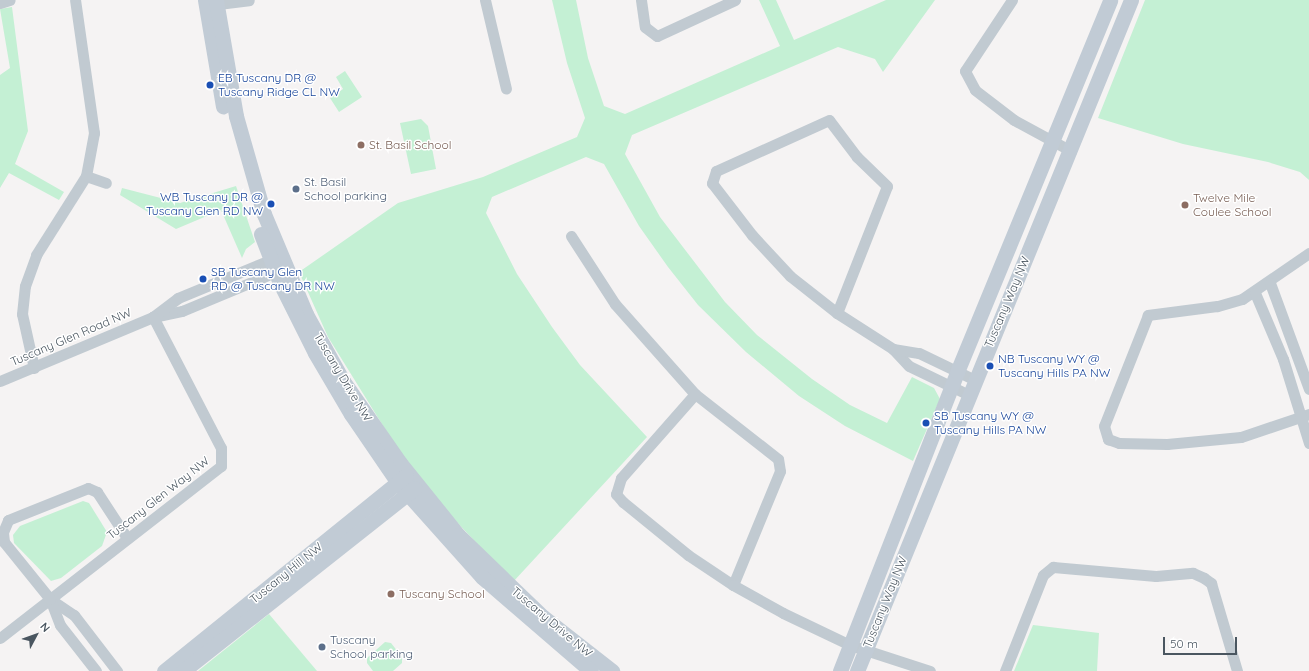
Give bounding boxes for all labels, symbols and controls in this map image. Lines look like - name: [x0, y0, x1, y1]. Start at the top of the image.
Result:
- place label: EB Tuscany DR @ Tuscany Ridge CL NW: [218, 71, 340, 99]
- marker: EB Tuscany DR @ Tuscany Ridge CL NW: [205, 80, 215, 90]
- place label: St. Basil School: [369, 138, 452, 152]
- marker: St. Basil School: [356, 140, 366, 150]
- place label: St. Basil School parking: [304, 175, 387, 203]
- marker: St. Basil School parking: [291, 184, 301, 194]
- place label: WB Tuscany DR @ Tuscany Glen RD NW: [146, 190, 263, 218]
- place label: Twelve Mile Coulee School: [1193, 191, 1271, 219]
- marker: WB Tuscany DR @ Tuscany Glen RD NW: [266, 199, 276, 209]
- marker: Twelve Mile Coulee School: [1180, 200, 1190, 210]
- street label: Tuscany Way NW: [981, 254, 1033, 350]
- place label: SB Tuscany Glen RD @ Tuscany DR NW: [211, 265, 335, 293]
- marker: SB Tuscany Glen RD @ Tuscany DR NW: [198, 274, 208, 284]
- street label: Tuscany Glen Road NW: [8, 305, 134, 369]
- street label: Tuscany Drive NW: [311, 330, 375, 424]
- place label: NB Tuscany WY @ Tuscany Hills PA NW: [998, 352, 1110, 380]
- marker: NB Tuscany WY @ Tuscany Hills PA NW: [985, 361, 995, 371]
- place label: SB Tuscany WY @ Tuscany Hills PA NW: [934, 409, 1046, 437]
- marker: SB Tuscany WY @ Tuscany Hills PA NW: [921, 418, 931, 428]
- street label: Tuscany Glen Way NW: [104, 454, 212, 542]
- street label: Tuscany Hill NW: [247, 539, 325, 607]
- street label: Tuscany Way NW: [860, 554, 910, 650]
- street label: Tuscany Drive NW: [509, 584, 595, 660]
- place label: Tuscany School: [399, 587, 485, 601]
- marker: Tuscany School: [386, 589, 396, 599]
- north arrow: [16, 615, 56, 655]
- text: N: [37, 619, 53, 635]
- scale bar: [1165, 629, 1239, 655]
- place label: Tuscany School parking: [330, 633, 413, 661]
- text: 50 m: [1170, 636, 1198, 651]
- marker: Tuscany School parking: [317, 642, 327, 652]

